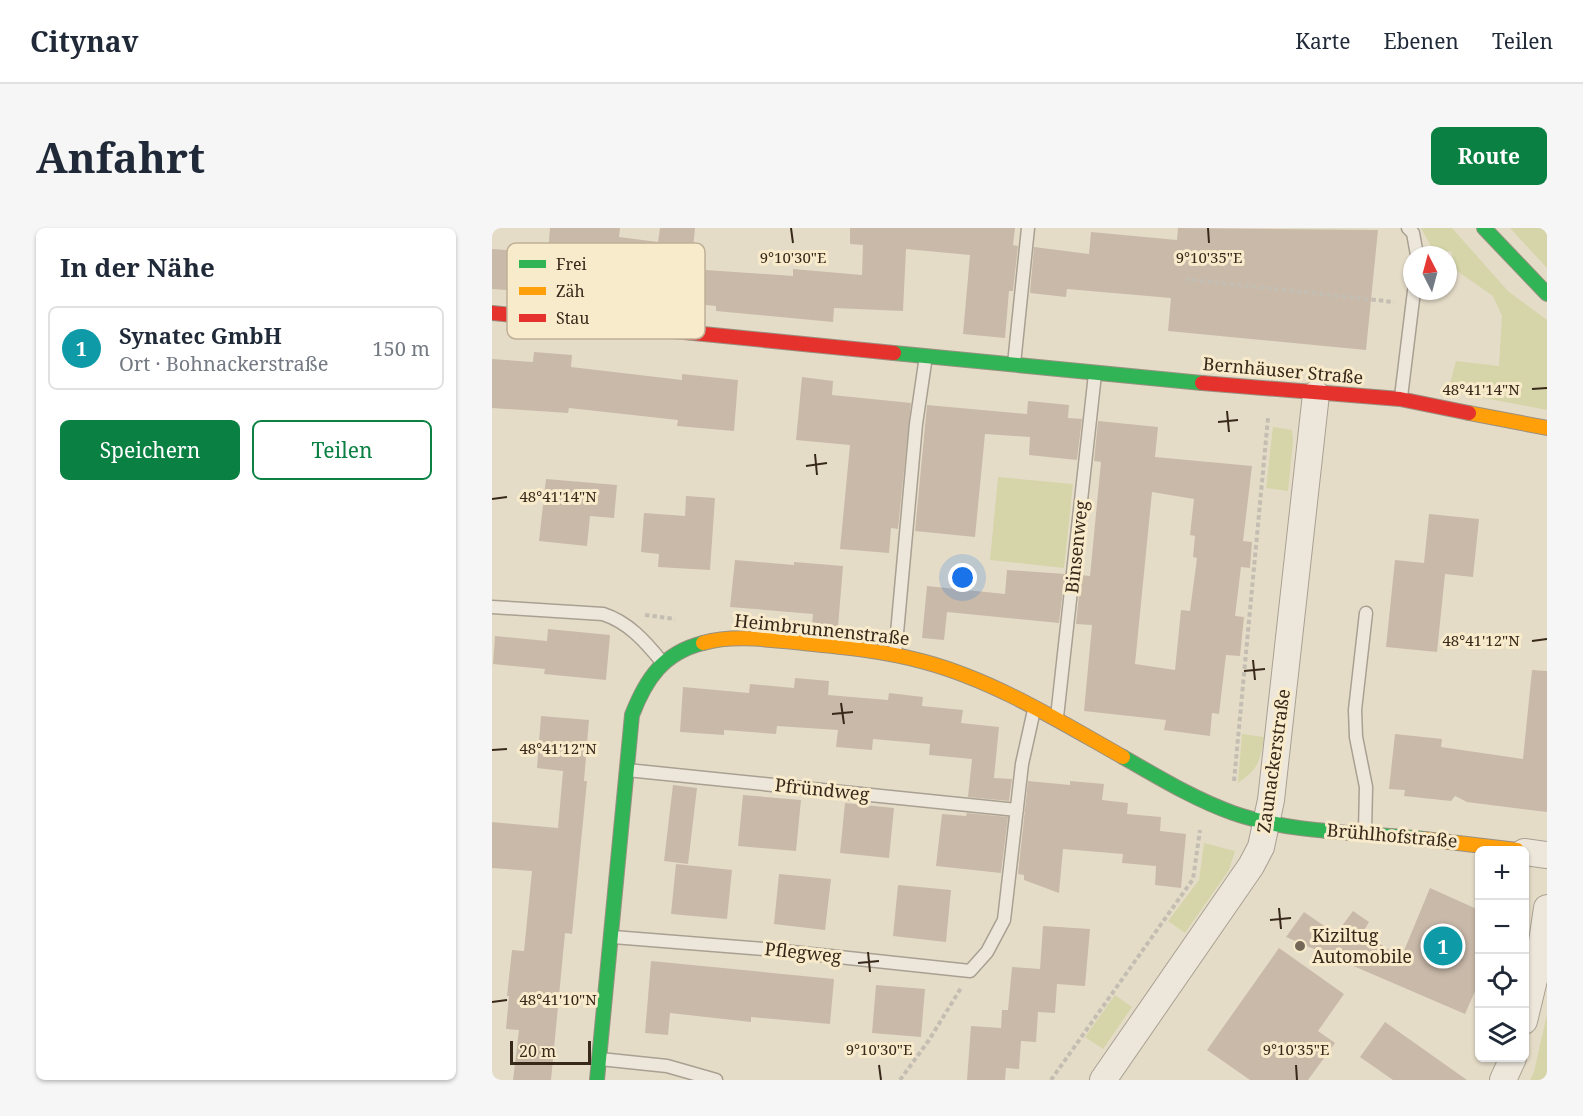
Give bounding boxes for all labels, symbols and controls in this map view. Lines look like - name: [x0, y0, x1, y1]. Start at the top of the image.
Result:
- text: Citynav: [30, 22, 139, 60]
- text: Karte: [1295, 27, 1350, 55]
- text: Ebenen: [1383, 27, 1459, 55]
- text: Teilen: [1492, 27, 1553, 55]
- button: Route: [1431, 127, 1547, 185]
- text: Anfahrt: [36, 128, 205, 185]
- legend: [507, 243, 705, 339]
- north arrow: [1403, 246, 1457, 300]
- text: 9°10'30"E: [760, 247, 826, 267]
- text: 9°10'35"E: [1176, 247, 1242, 267]
- text: In der Nähe: [60, 249, 215, 285]
- text: Frei: [556, 253, 587, 275]
- text: Zäh: [556, 280, 585, 302]
- text: Stau: [556, 307, 590, 329]
- text: Synatec GmbH: [119, 320, 282, 350]
- text: 1: [76, 335, 87, 362]
- text: 150 m: [372, 335, 430, 362]
- text: Ort · Bohnackerstraße: [119, 350, 328, 377]
- street label: Bernhäuser Straße: [1202, 351, 1364, 389]
- text: 48°41'14"N: [1442, 379, 1520, 399]
- button: Speichern: [60, 420, 240, 480]
- button: Teilen: [252, 420, 432, 480]
- text: 48°41'14"N: [519, 486, 597, 506]
- street label: Binsenweg: [1059, 499, 1093, 595]
- your location: [948, 563, 977, 592]
- street label: Heimbrunnenstraße: [733, 608, 911, 650]
- text: 48°41'12"N: [1442, 630, 1520, 650]
- street label: Zaunackerstraße: [1251, 687, 1295, 834]
- text: 48°41'12"N: [519, 738, 597, 758]
- street label: Pfründweg: [774, 772, 871, 806]
- street label: Brühlhofstraße: [1326, 817, 1458, 853]
- map controls: [1475, 846, 1529, 1062]
- button: +: [1475, 846, 1529, 900]
- button: −: [1475, 900, 1529, 954]
- place label: Kiziltug Automobile: [1312, 923, 1412, 968]
- pin: 1: [1424, 924, 1462, 968]
- street label: Pflegweg: [764, 936, 843, 968]
- marker: Kiziltug Automobile: [1293, 939, 1307, 953]
- button: locate: [1475, 954, 1529, 1008]
- text: 48°41'10"N: [519, 989, 597, 1009]
- button: layers: [1475, 1008, 1529, 1062]
- scale bar: [510, 1038, 591, 1066]
- text: 9°10'30"E: [846, 1039, 912, 1059]
- text: 9°10'35"E: [1263, 1039, 1329, 1059]
- text: 20 m: [519, 1040, 556, 1062]

